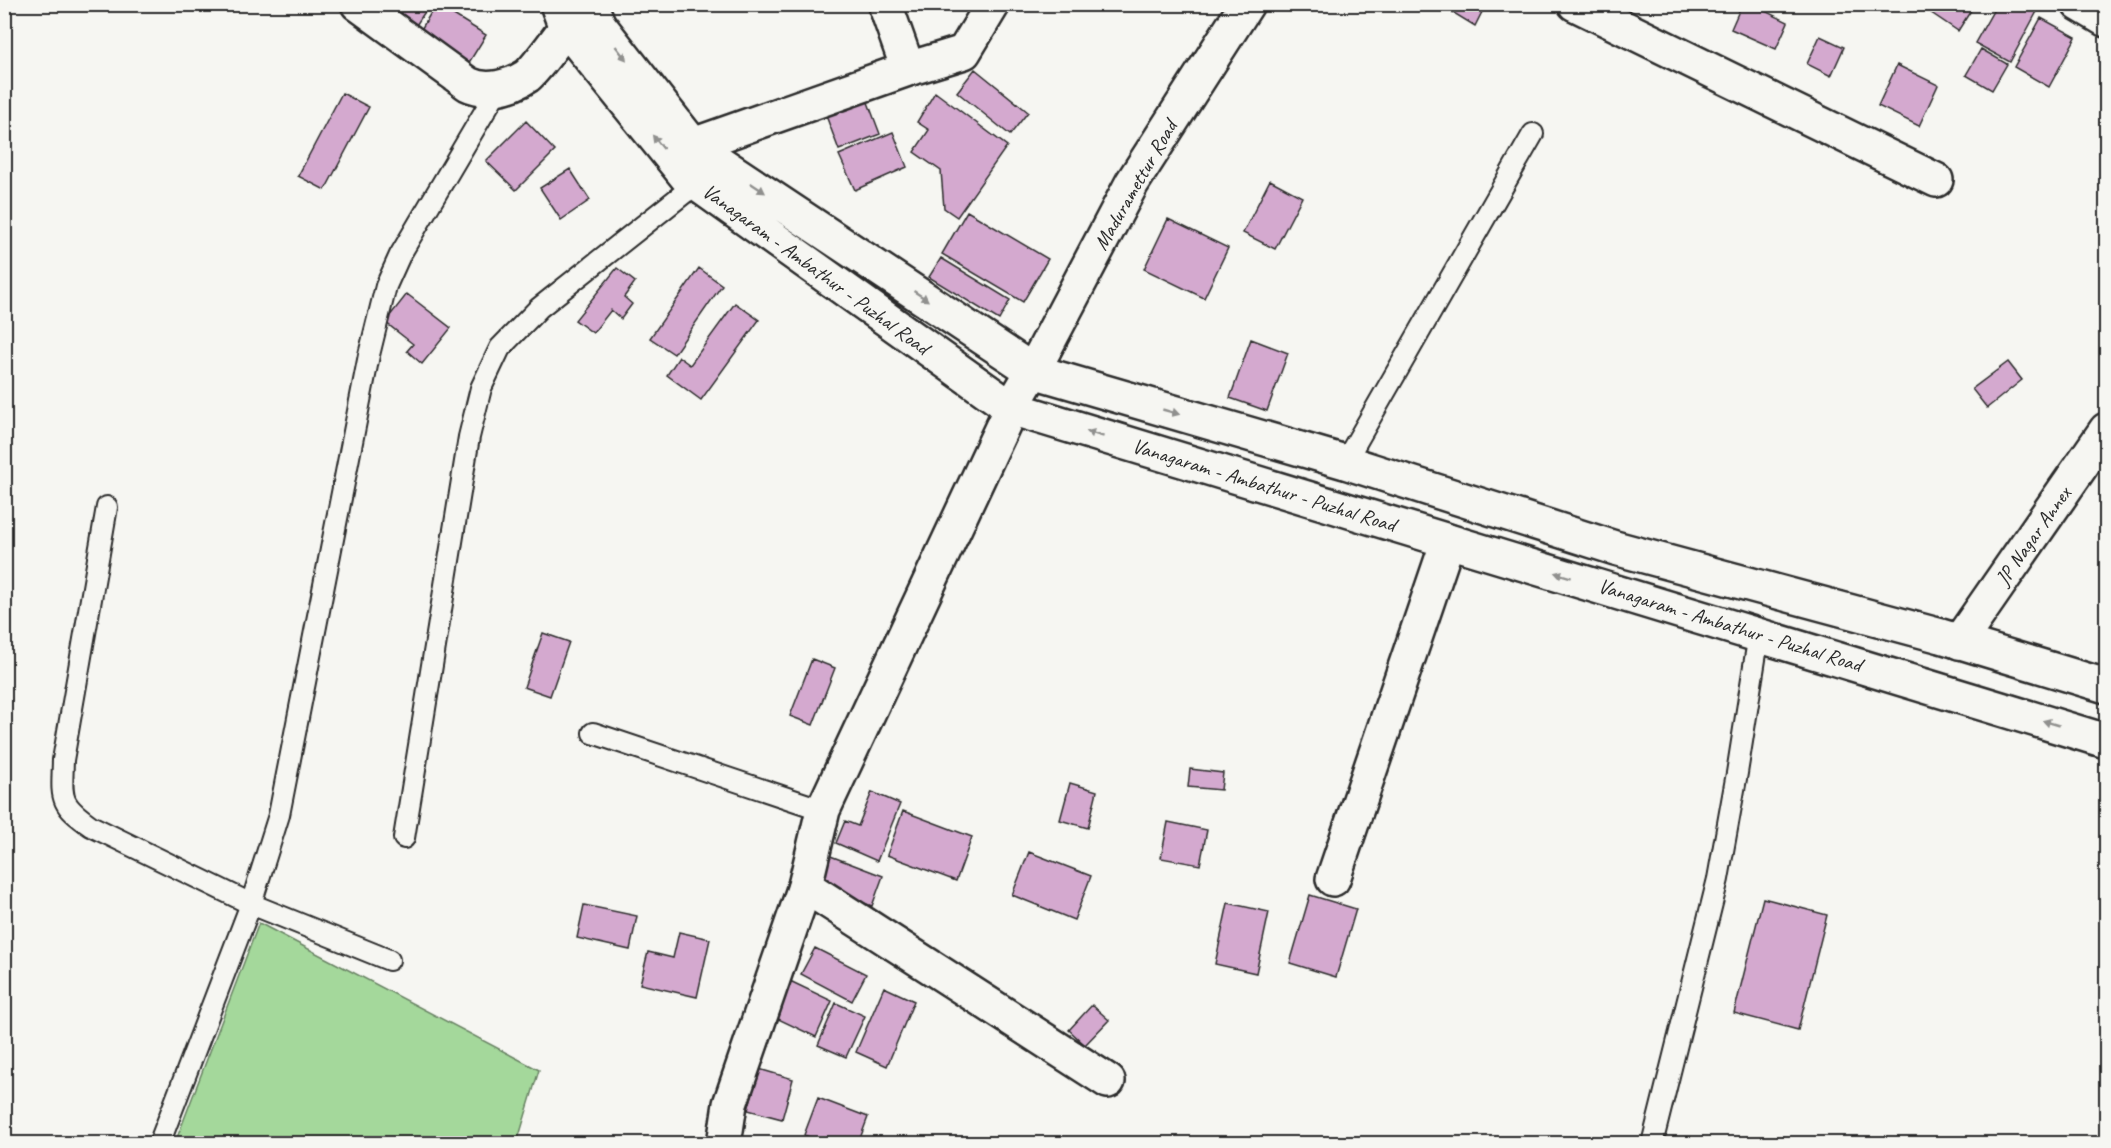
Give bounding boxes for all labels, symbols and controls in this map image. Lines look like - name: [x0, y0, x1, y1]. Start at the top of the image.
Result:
- one-way arrow: [614, 46, 626, 61]
- street label: Maduramettur Road: [1087, 112, 1184, 254]
- one-way arrow: [653, 134, 665, 149]
- street label: Vanagaram - Ambathur - Puzhal Road: [697, 178, 938, 362]
- one-way arrow: [750, 183, 767, 194]
- one-way arrow: [912, 291, 929, 302]
- one-way arrow: [1162, 407, 1180, 417]
- one-way arrow: [1086, 429, 1104, 438]
- street label: Vanagaram - Ambathur - Puzhal Road: [1129, 432, 1402, 539]
- street label: JP Nagar Annex: [1989, 480, 2078, 591]
- one-way arrow: [1554, 570, 1572, 579]
- street label: Vanagaram - Ambathur - Puzhal Road: [1595, 572, 1868, 679]
- one-way arrow: [2042, 718, 2060, 727]

